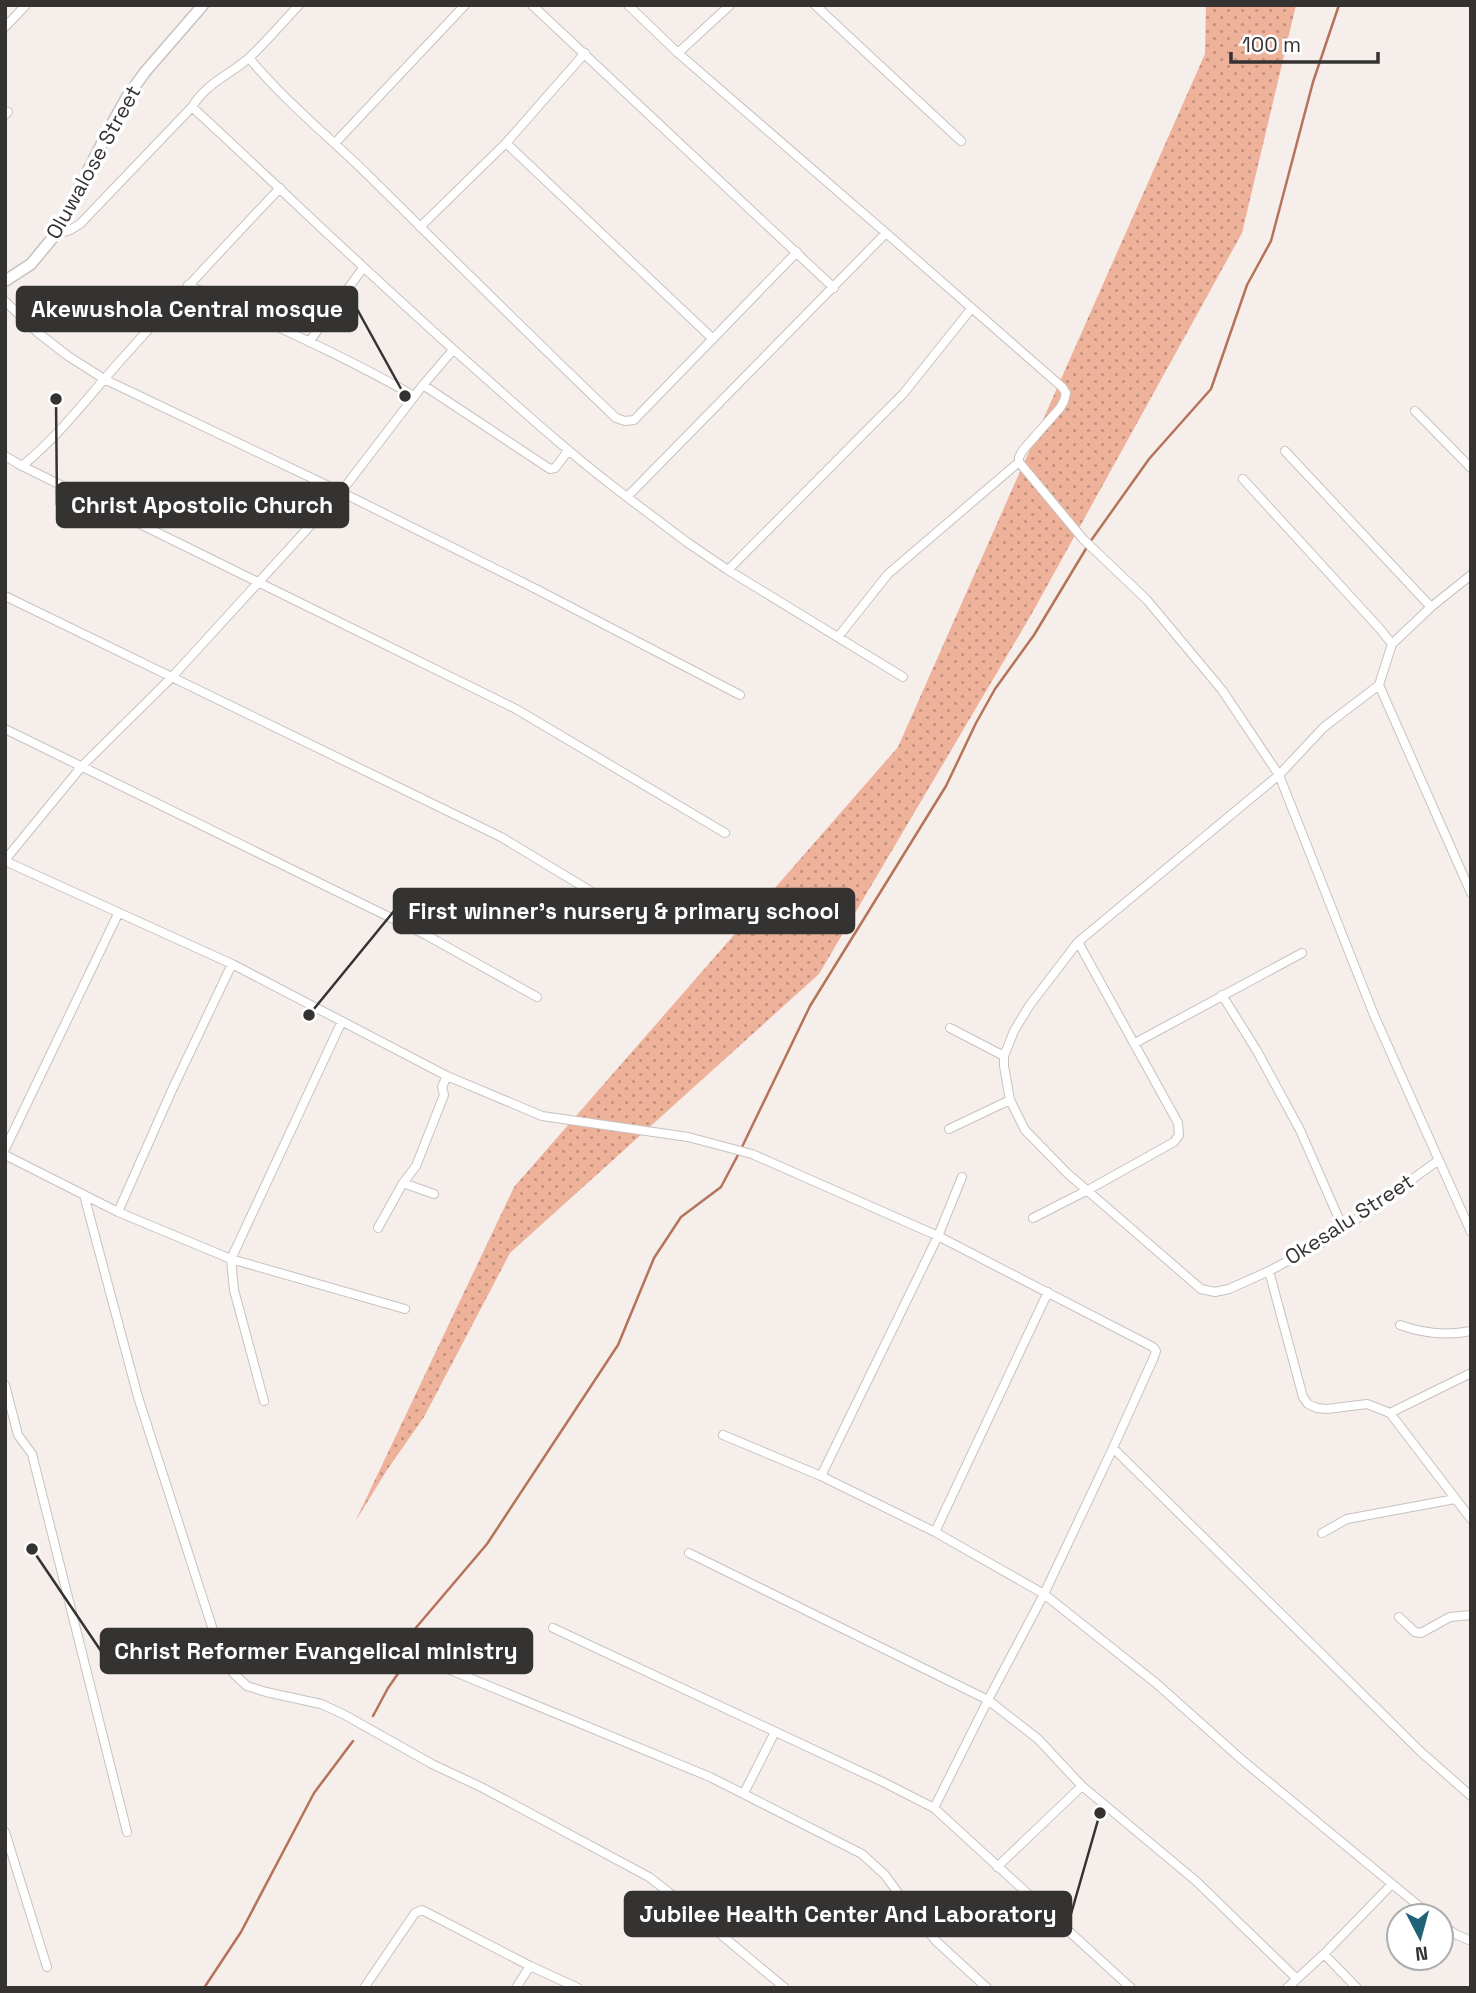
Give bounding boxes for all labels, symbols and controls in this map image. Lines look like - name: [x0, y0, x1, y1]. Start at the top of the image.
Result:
- scale bar: [1231, 21, 1378, 65]
- text: 100 m: [1242, 31, 1301, 58]
- street label: Oluwalose Street: [40, 80, 146, 244]
- callout: Akewushola Central mosque: [17, 287, 357, 331]
- text: Akewushola Central mosque: [31, 294, 343, 324]
- callout: Christ Apostolic Church: [57, 483, 348, 527]
- text: Christ Apostolic Church: [71, 490, 333, 520]
- callout: First winner's nursery & primary school: [394, 889, 854, 933]
- text: First winner's nursery & primary school: [408, 896, 840, 926]
- street label: Okesalu Street: [1280, 1167, 1418, 1271]
- callout: Christ Reformer Evangelical ministry: [101, 1629, 532, 1673]
- text: Christ Reformer Evangelical ministry: [114, 1636, 518, 1666]
- callout: Jubilee Health Center And Laboratory: [625, 1892, 1071, 1936]
- text: Jubilee Health Center And Laboratory: [639, 1899, 1057, 1929]
- north arrow: [1385, 1902, 1455, 1972]
- text: N: [1414, 1940, 1429, 1967]

